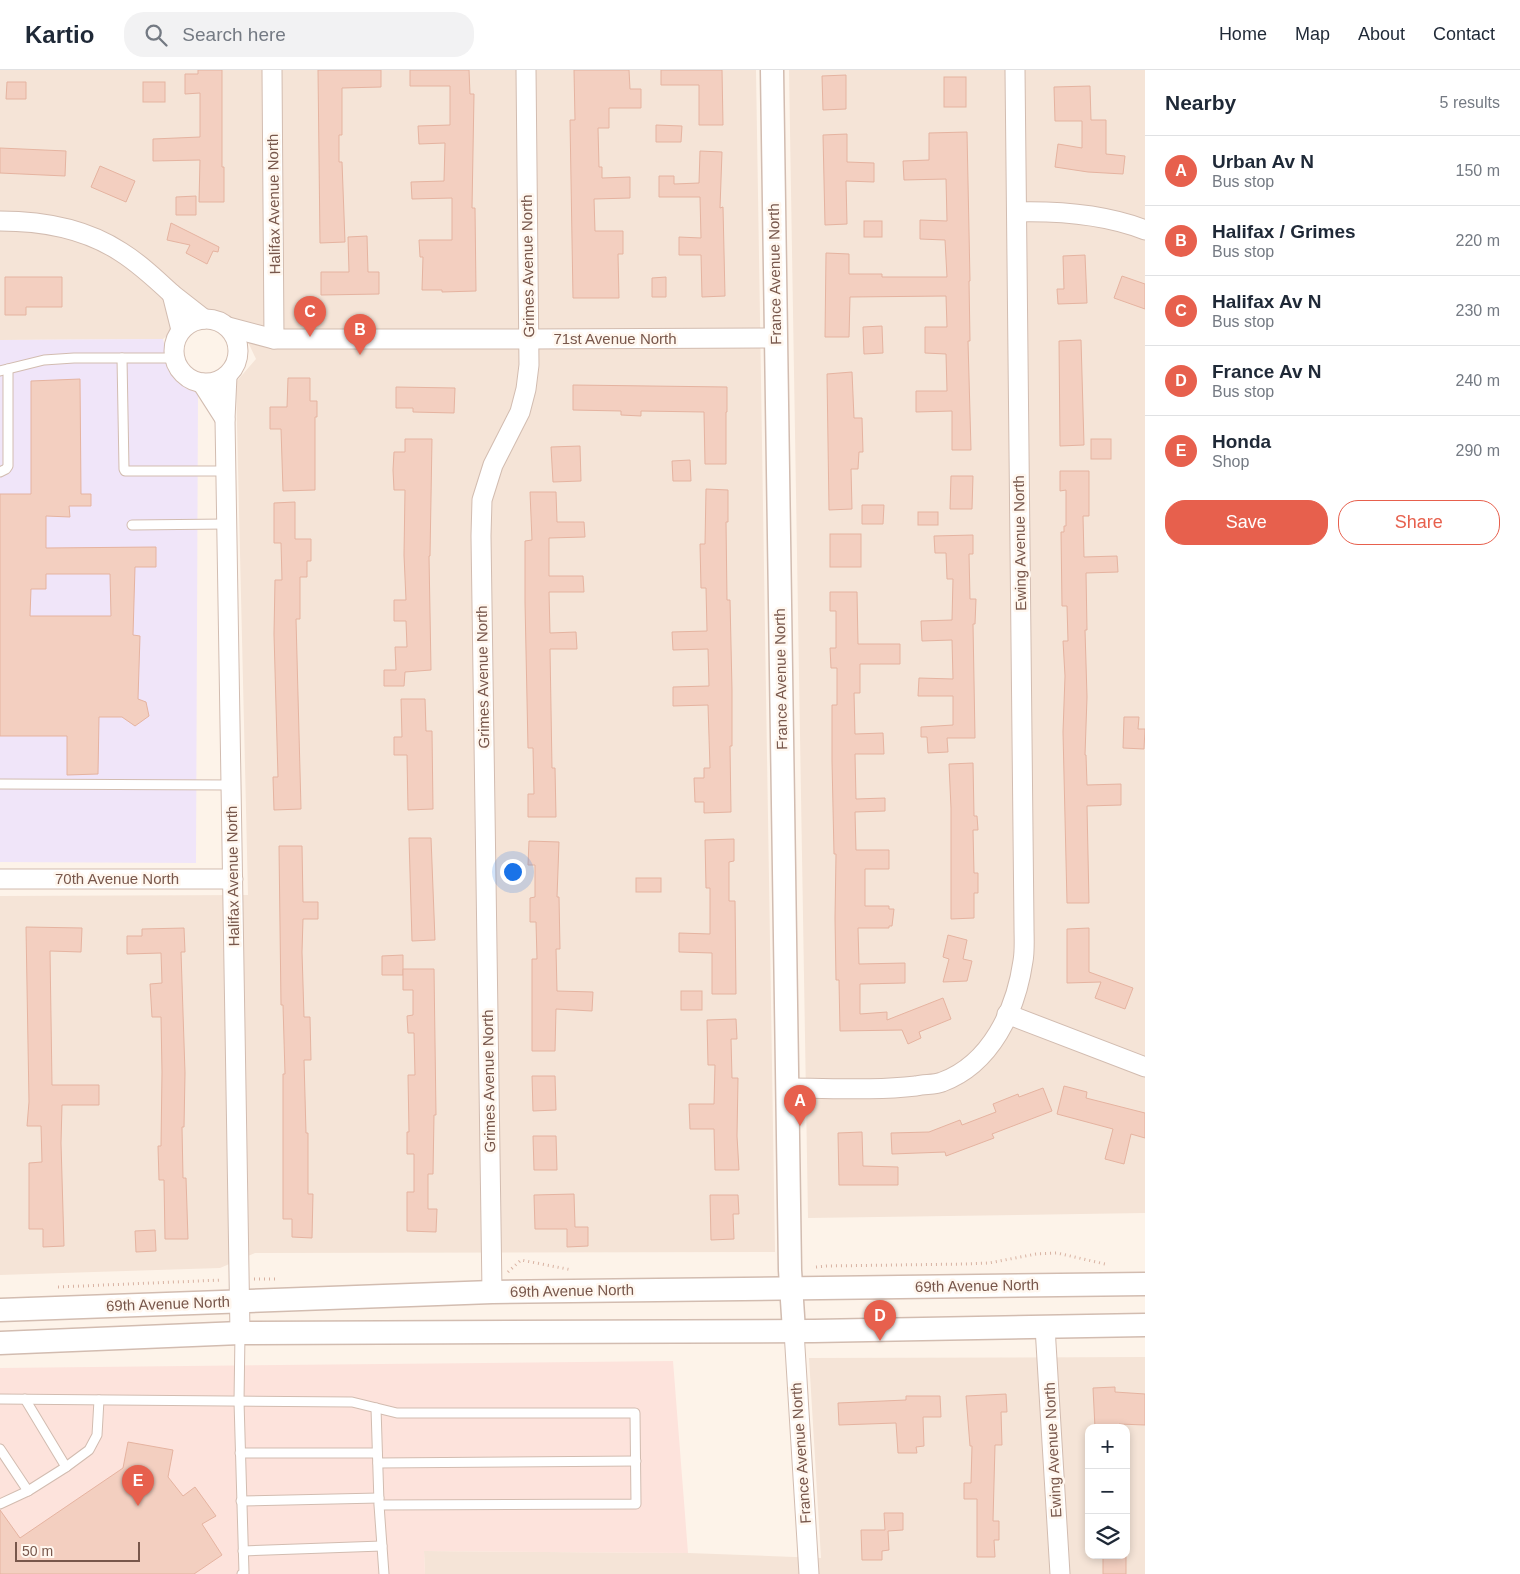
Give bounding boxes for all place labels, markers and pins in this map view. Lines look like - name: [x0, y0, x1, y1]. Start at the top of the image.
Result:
- pin: C: [294, 296, 326, 337]
- pin: B: [344, 314, 376, 355]
- pin: A: [784, 1085, 816, 1126]
- pin: D: [864, 1300, 896, 1341]
- pin: E: [122, 1465, 154, 1506]

